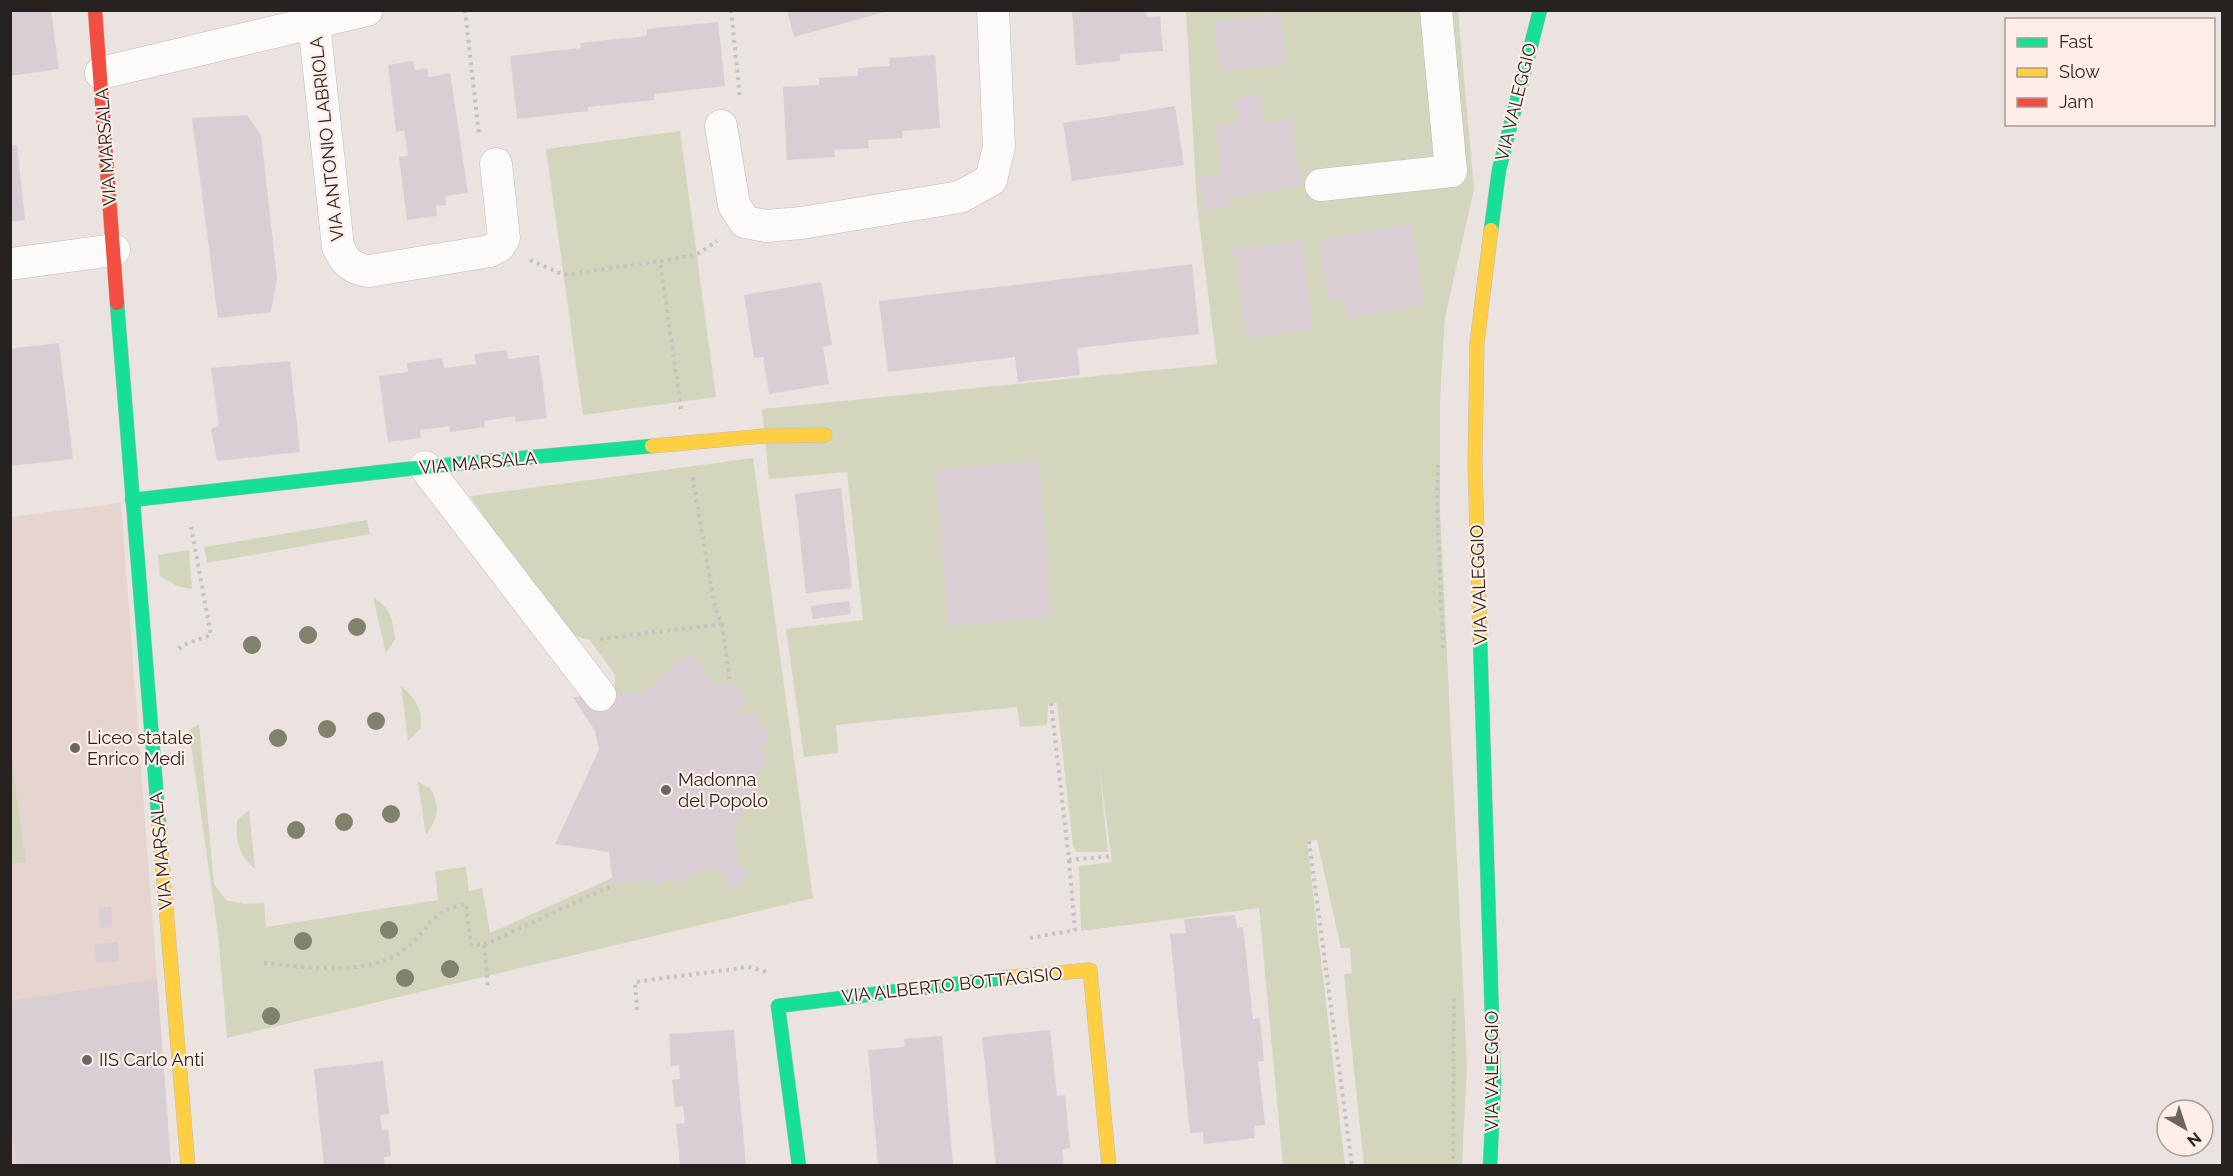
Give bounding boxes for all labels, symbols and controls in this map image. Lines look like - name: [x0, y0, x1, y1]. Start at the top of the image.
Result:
- legend: [2005, 18, 2215, 126]
- text: Fast: [2059, 31, 2093, 52]
- street label: VIA ANTONIO LABRIOLA: [305, 36, 348, 243]
- street label: VIA VALEGGIO: [1491, 41, 1540, 163]
- text: Slow: [2059, 61, 2100, 82]
- street label: VIA MARSALA: [91, 87, 120, 207]
- text: Jam: [2059, 91, 2094, 112]
- street label: VIA MARSALA: [418, 447, 538, 478]
- street label: VIA VALEGGIO: [1466, 524, 1491, 646]
- place label: Liceo statale Enrico Medi: [87, 727, 193, 769]
- marker: Liceo statale Enrico Medi: [68, 741, 82, 755]
- place label: Madonna del Popolo: [678, 769, 768, 811]
- marker: Madonna del Popolo: [659, 783, 673, 797]
- street label: VIA MARSALA: [145, 791, 176, 911]
- street label: VIA ALBERTO BOTTAGISIO: [840, 962, 1063, 1007]
- street label: VIA VALEGGIO: [1481, 1011, 1502, 1131]
- place label: IIS Carlo Anti: [99, 1049, 204, 1070]
- marker: IIS Carlo Anti: [80, 1053, 94, 1067]
- north arrow: [2155, 1098, 2215, 1158]
- text: N: [2183, 1128, 2205, 1150]

